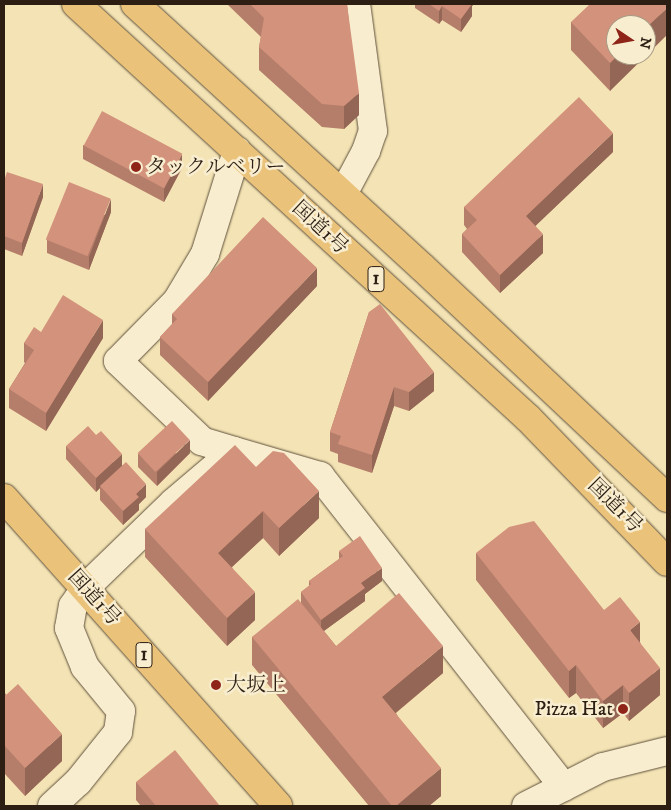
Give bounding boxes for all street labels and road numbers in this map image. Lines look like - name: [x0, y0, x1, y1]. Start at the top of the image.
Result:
- street label: 国道1号: [287, 196, 353, 260]
- road number: 1: [367, 262, 385, 296]
- street label: 国道1号: [583, 474, 647, 538]
- street label: 国道1号: [63, 565, 125, 631]
- road number: 1: [135, 638, 153, 672]

